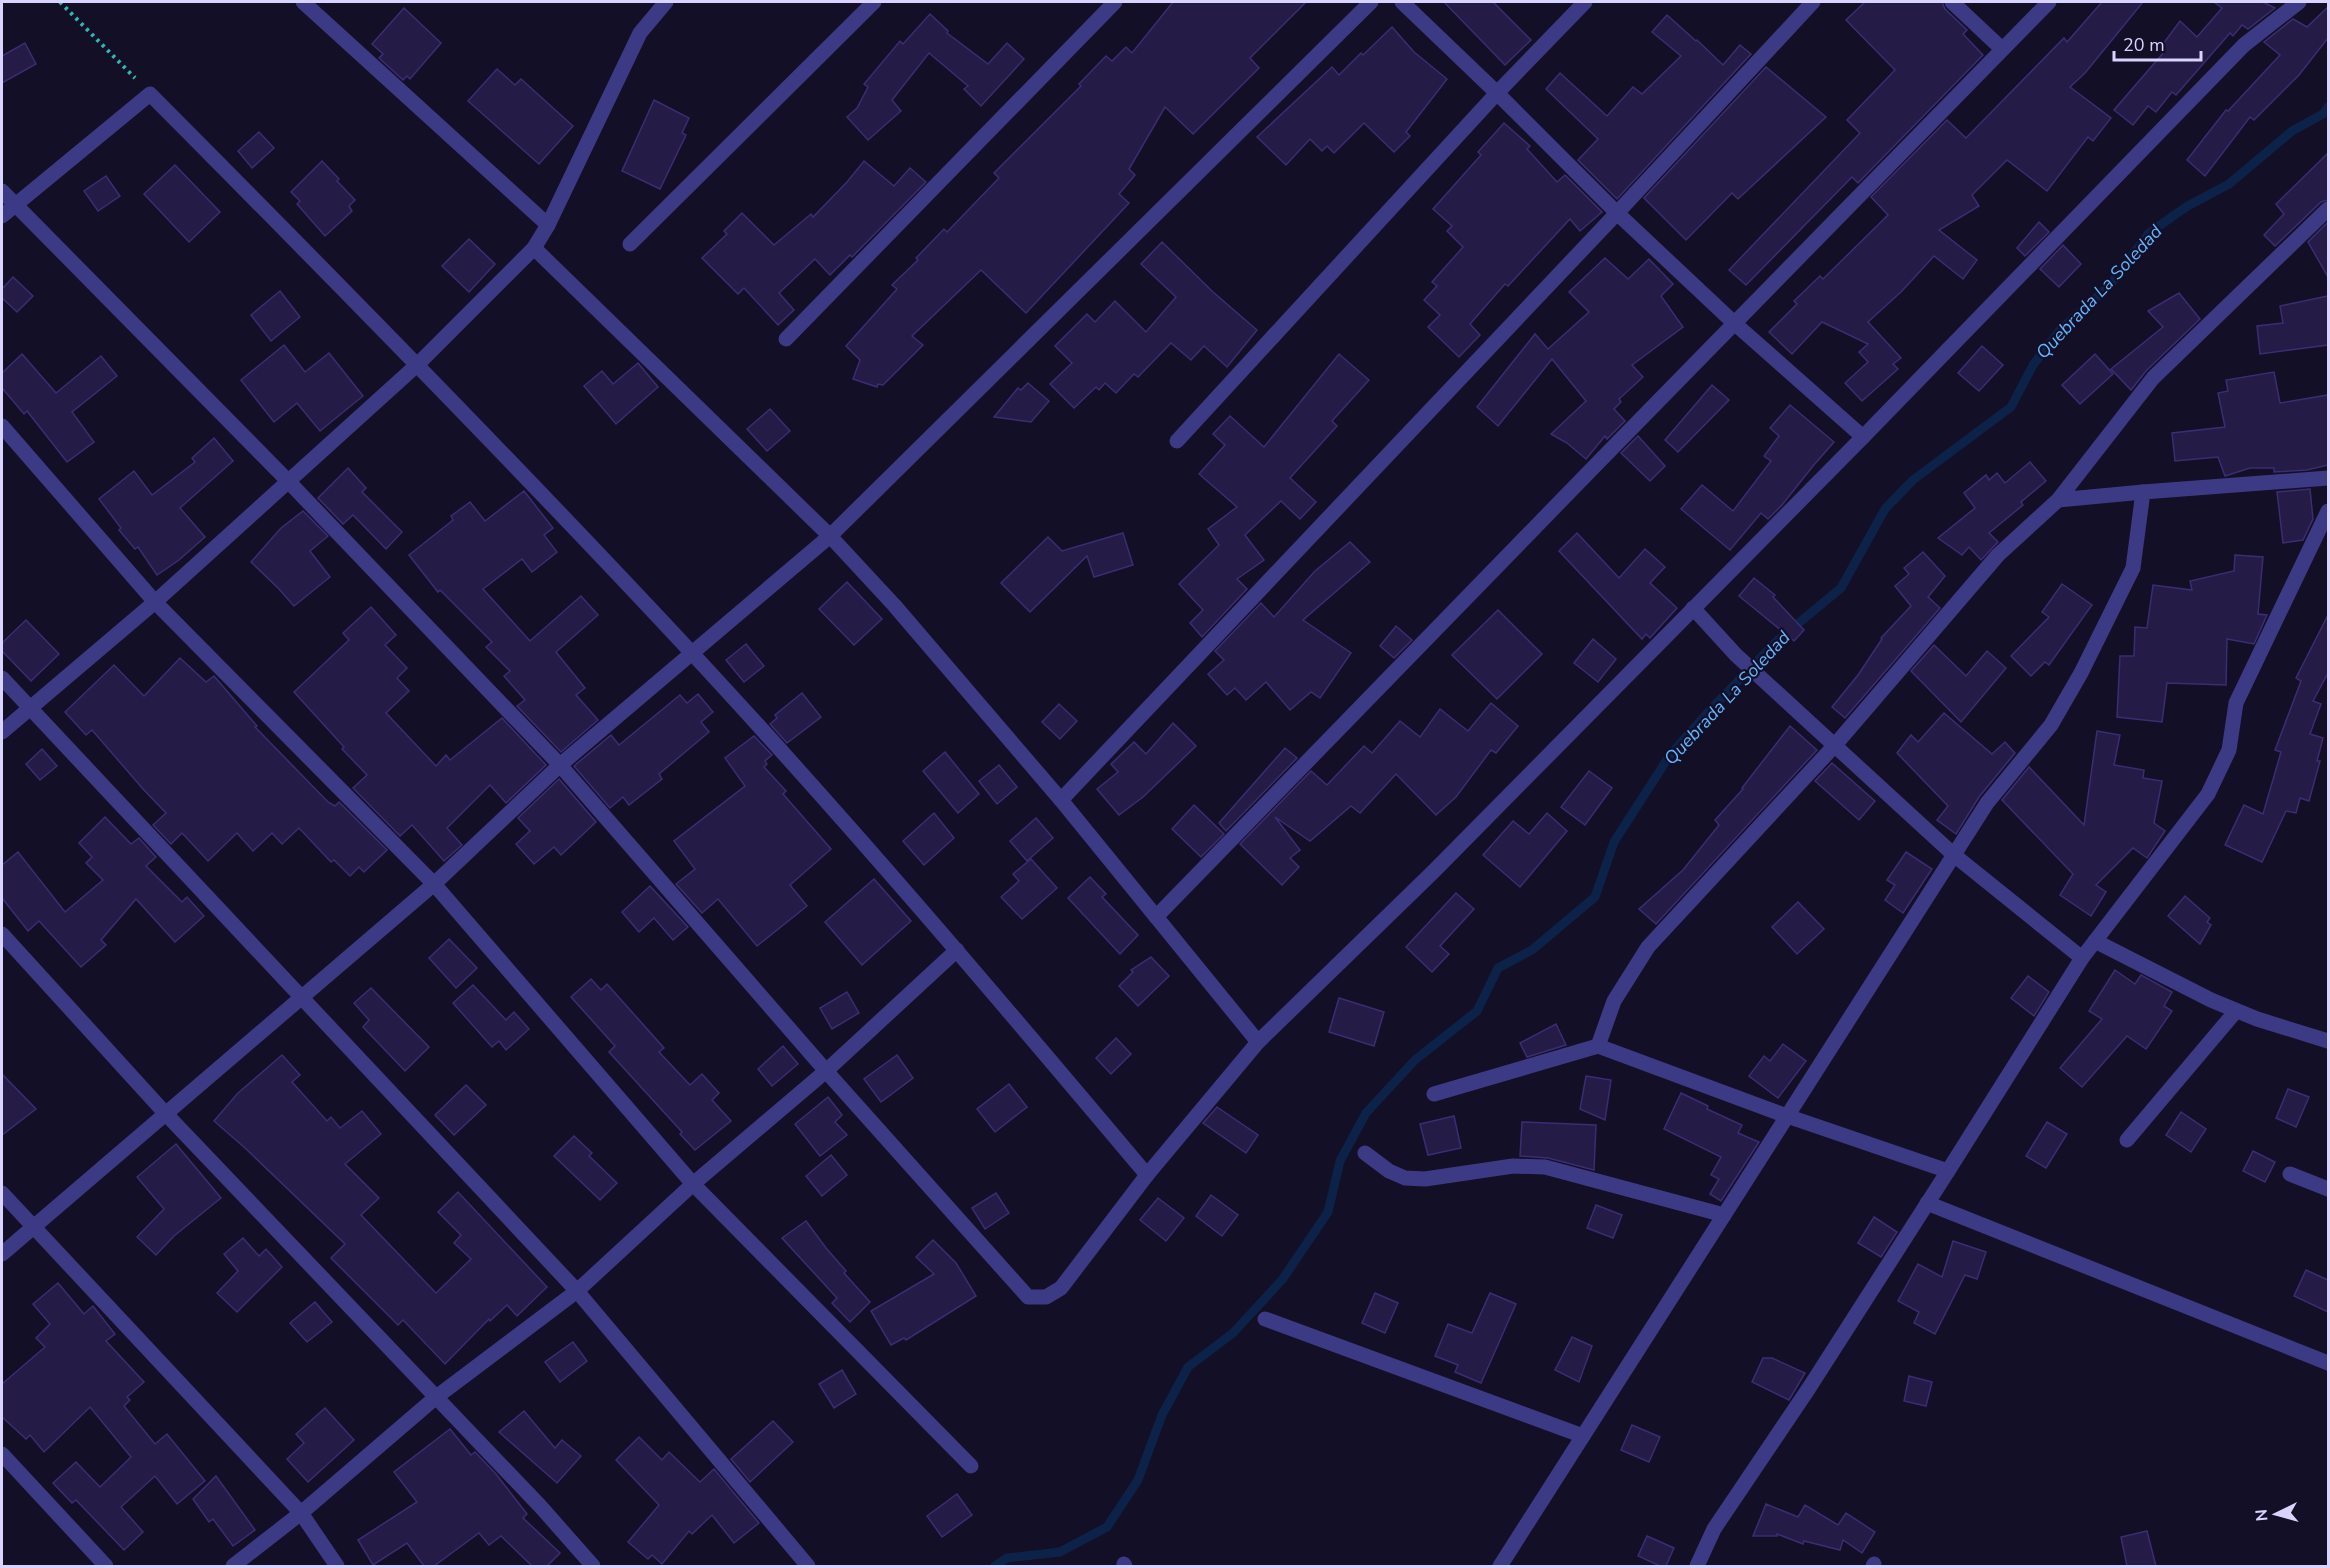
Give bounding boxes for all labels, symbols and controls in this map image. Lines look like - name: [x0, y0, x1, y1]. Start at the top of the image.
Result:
- scale bar: [2114, 24, 2201, 62]
- text: 20 m: [2123, 33, 2165, 57]
- water label: Quebrada La Soledad: [2031, 219, 2168, 364]
- water label: Quebrada La Soledad: [1659, 625, 1796, 770]
- north arrow: [2246, 1484, 2306, 1544]
- text: N: [2251, 1508, 2274, 1522]

